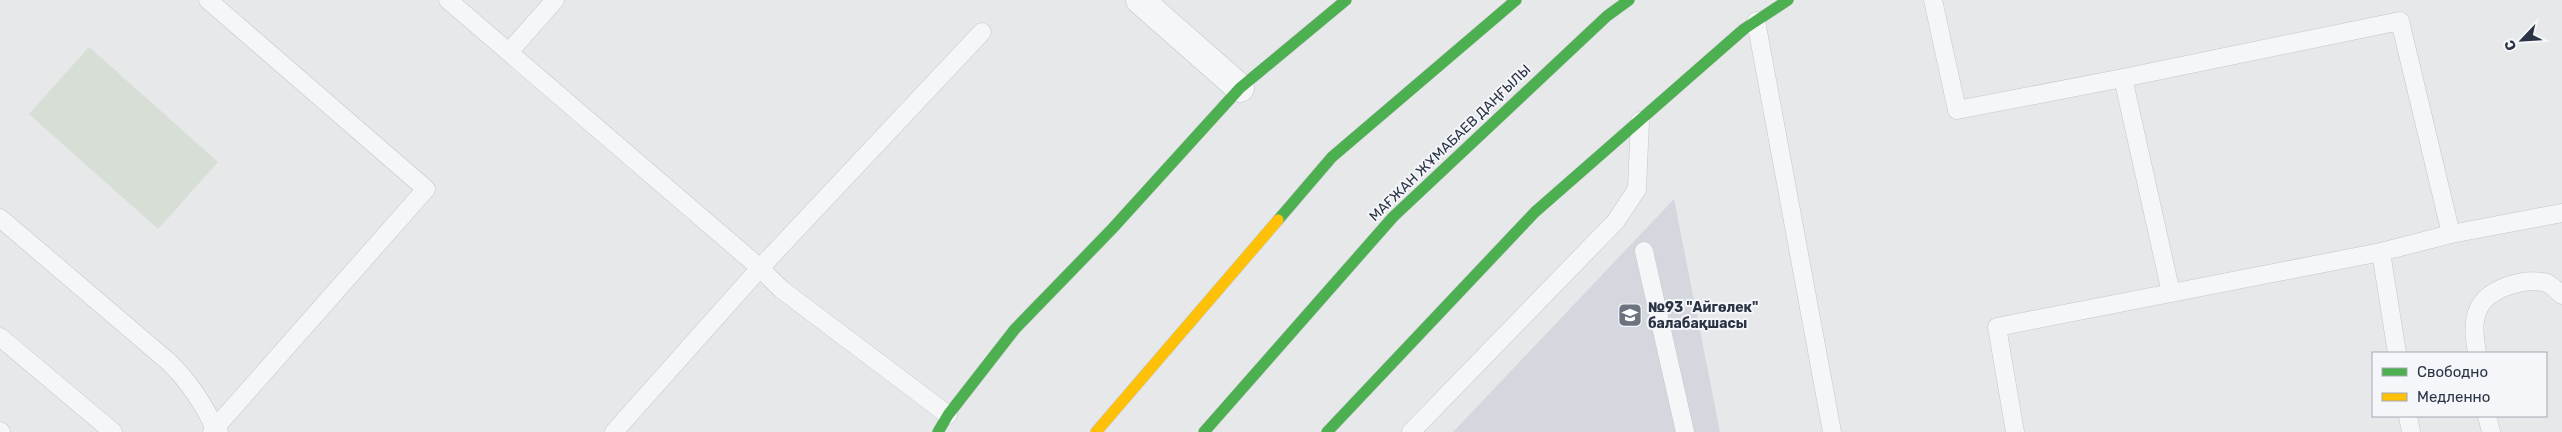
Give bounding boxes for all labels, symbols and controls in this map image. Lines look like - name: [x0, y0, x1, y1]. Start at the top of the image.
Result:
- north arrow: [2497, 15, 2547, 65]
- text: С: [2501, 37, 2520, 53]
- street label: МАҒЖАН ЖҰМАБАЕВ ДАҢҒЫЛЫ: [1366, 61, 1534, 225]
- place label: №93 "Айгөлек" балабақшасы: [1648, 299, 1758, 332]
- school or university icon: №93 "Айгөлек" балабақшасы: [1617, 302, 1643, 328]
- legend: [2372, 352, 2547, 417]
- text: Свободно: [2417, 363, 2488, 381]
- text: Медленно: [2417, 388, 2490, 406]

